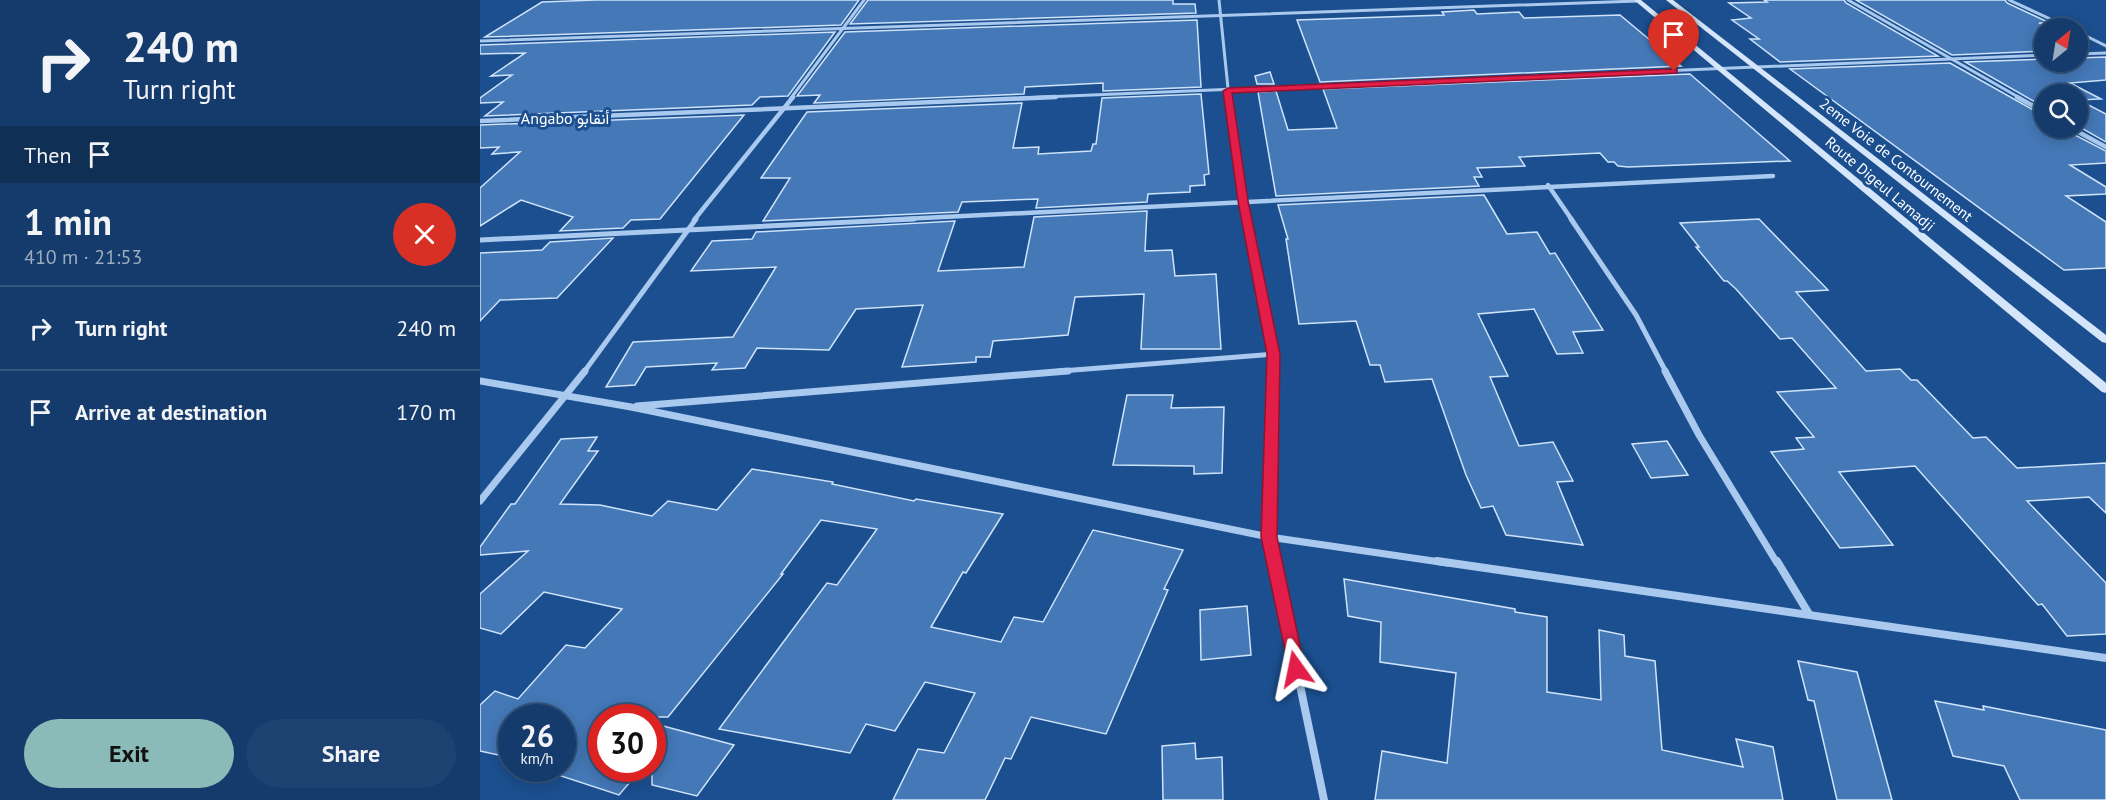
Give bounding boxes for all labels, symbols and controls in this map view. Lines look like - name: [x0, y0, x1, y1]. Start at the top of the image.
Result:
- pin: [1648, 9, 1699, 71]
- icon: arrive: [1657, 18, 1690, 51]
- north arrow: [2034, 18, 2088, 72]
- map controls: [2034, 18, 2088, 138]
- text: 240 m: [123, 19, 239, 74]
- icon: right: [24, 24, 102, 102]
- text: Turn right: [123, 72, 236, 106]
- button: search: [2034, 84, 2088, 138]
- street label: 2eme Voie de Contournement: [1816, 94, 1977, 225]
- district label: Angabo أنقابو: [521, 108, 609, 129]
- street label: Route Digeul Lamadji: [1822, 132, 1939, 235]
- icon: arrive: [83, 138, 116, 171]
- text: Then: [24, 141, 71, 169]
- text: 1 min: [24, 198, 112, 245]
- button: close: [393, 203, 456, 266]
- text: 410 m · 21:53: [24, 244, 142, 270]
- icon: right: [24, 312, 57, 345]
- text: Turn right: [75, 314, 167, 342]
- text: 240 m: [396, 314, 456, 342]
- icon: arrive: [24, 396, 57, 429]
- text: Arrive at destination: [75, 398, 267, 426]
- text: 170 m: [396, 398, 456, 426]
- position arrow: [1264, 637, 1328, 701]
- speed limit sign: 30: [588, 704, 666, 782]
- text: 26: [520, 716, 554, 755]
- button: Exit: [24, 719, 234, 788]
- button: Share: [246, 719, 456, 788]
- text: km/h: [521, 749, 553, 768]

